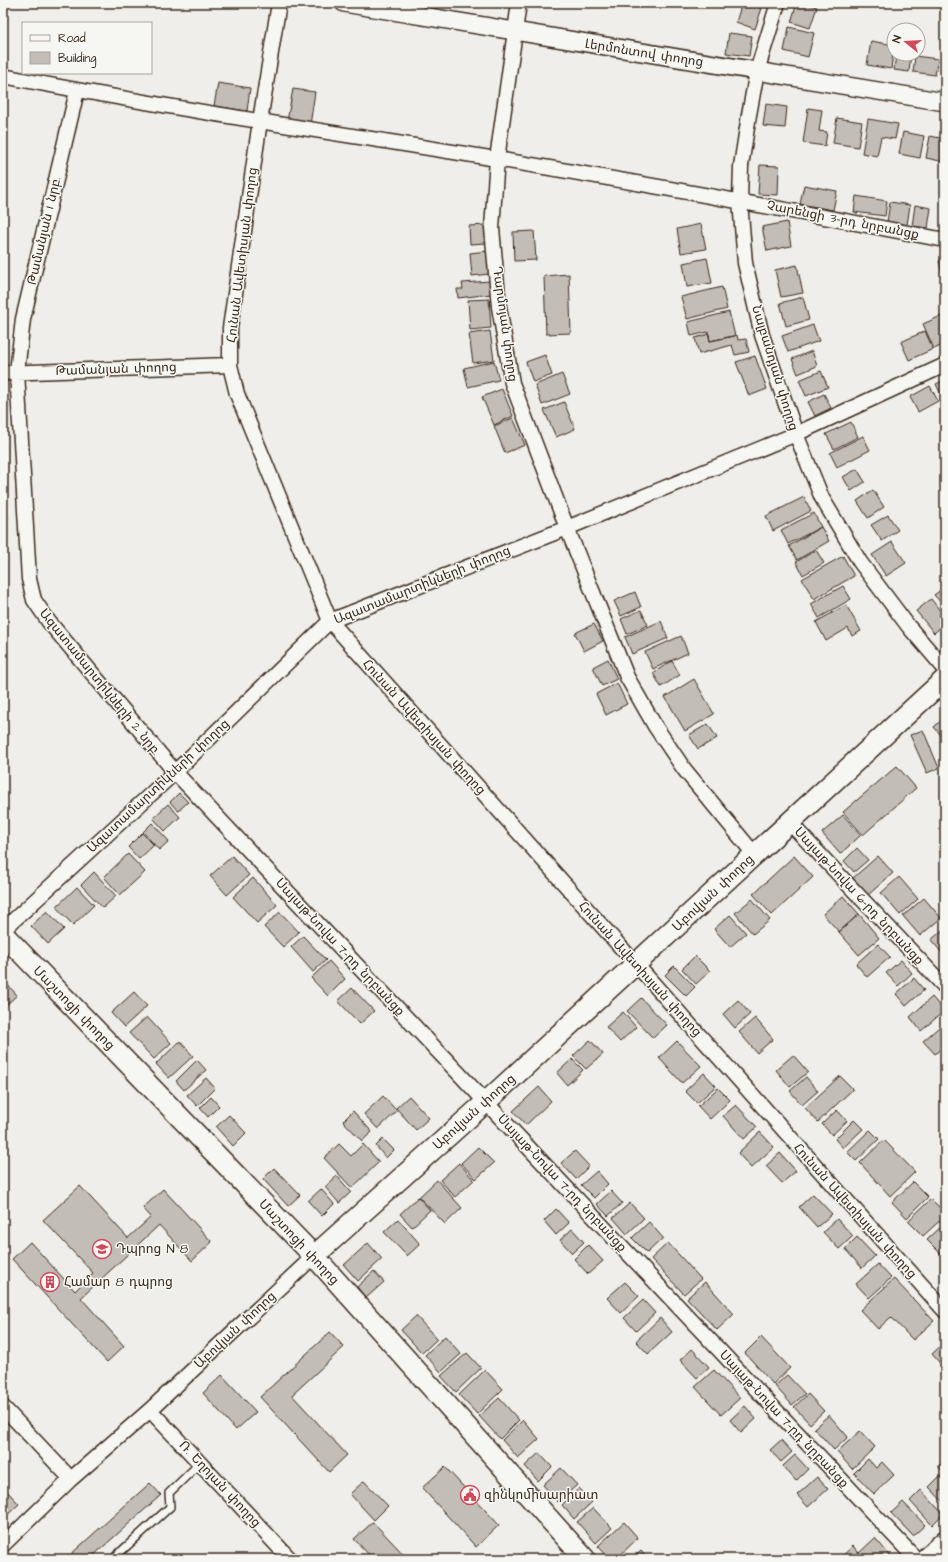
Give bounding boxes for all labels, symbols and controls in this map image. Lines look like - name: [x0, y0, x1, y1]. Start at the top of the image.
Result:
- legend: [22, 22, 152, 74]
- north arrow: [886, 22, 926, 62]
- text: Road: [58, 30, 86, 47]
- text: N: [889, 33, 905, 45]
- street label: Լերմոնտով փողոց: [583, 35, 705, 71]
- text: Building: [58, 50, 96, 68]
- street label: Հունան Ավետիսյան փողոց: [222, 166, 262, 344]
- street label: Թամանյան 1 նրբ.: [23, 175, 65, 287]
- street label: Չարենցի 3-րդ նրբանցք: [765, 196, 921, 244]
- street label: Դարմոյան փողոց: [488, 265, 522, 383]
- street label: Նալբանդյան փողոց: [747, 303, 803, 433]
- street label: Թամանյան փողոց: [55, 358, 177, 380]
- street label: Ազատամարտիկների փողոց: [331, 541, 513, 629]
- street label: Ազատամարտիկների 2 նրբ.: [35, 605, 165, 759]
- street label: Հունան Ավետիսյան փողոց: [358, 655, 490, 799]
- street label: Ազատամարտիկների փողոց: [83, 715, 233, 857]
- street label: Սայաթ-Նովա 6-րդ նրբանցք: [790, 823, 928, 969]
- street label: Աբովյան փողոց: [668, 850, 758, 936]
- street label: Սայաթ-Նովա 7-րդ նրբանցք: [271, 874, 409, 1020]
- street label: Հունան Ավետիսյան փողոց: [574, 897, 706, 1041]
- street label: Մաշտոցի փողոց: [29, 962, 119, 1054]
- street label: Աբովյան փողոց: [429, 1070, 519, 1154]
- street label: Սայաթ-Նովա 7-րդ նրբանցք: [493, 1110, 631, 1256]
- street label: Հունան Ավետիսյան փողոց: [789, 1139, 921, 1283]
- street label: Մաշտոցի փողոց: [255, 1195, 343, 1289]
- school or university icon: Դպրոց N 8: [91, 1238, 113, 1260]
- place label: Դպրոց N 8: [116, 1240, 189, 1258]
- building icon: Համար 8 դպրոց: [39, 1271, 61, 1293]
- place label: Համար 8 դպրոց: [64, 1273, 173, 1291]
- street label: Աբովյան փողոց: [190, 1287, 280, 1373]
- street label: Սայաթ-Նովա 7-րդ նրբանցք: [715, 1346, 853, 1492]
- street label: Ռ. Եղոյան փողոց: [175, 1437, 265, 1531]
- public building icon: զինկոմիսարիատ: [459, 1484, 481, 1506]
- place label: զինկոմիսարիատ: [484, 1486, 598, 1504]

